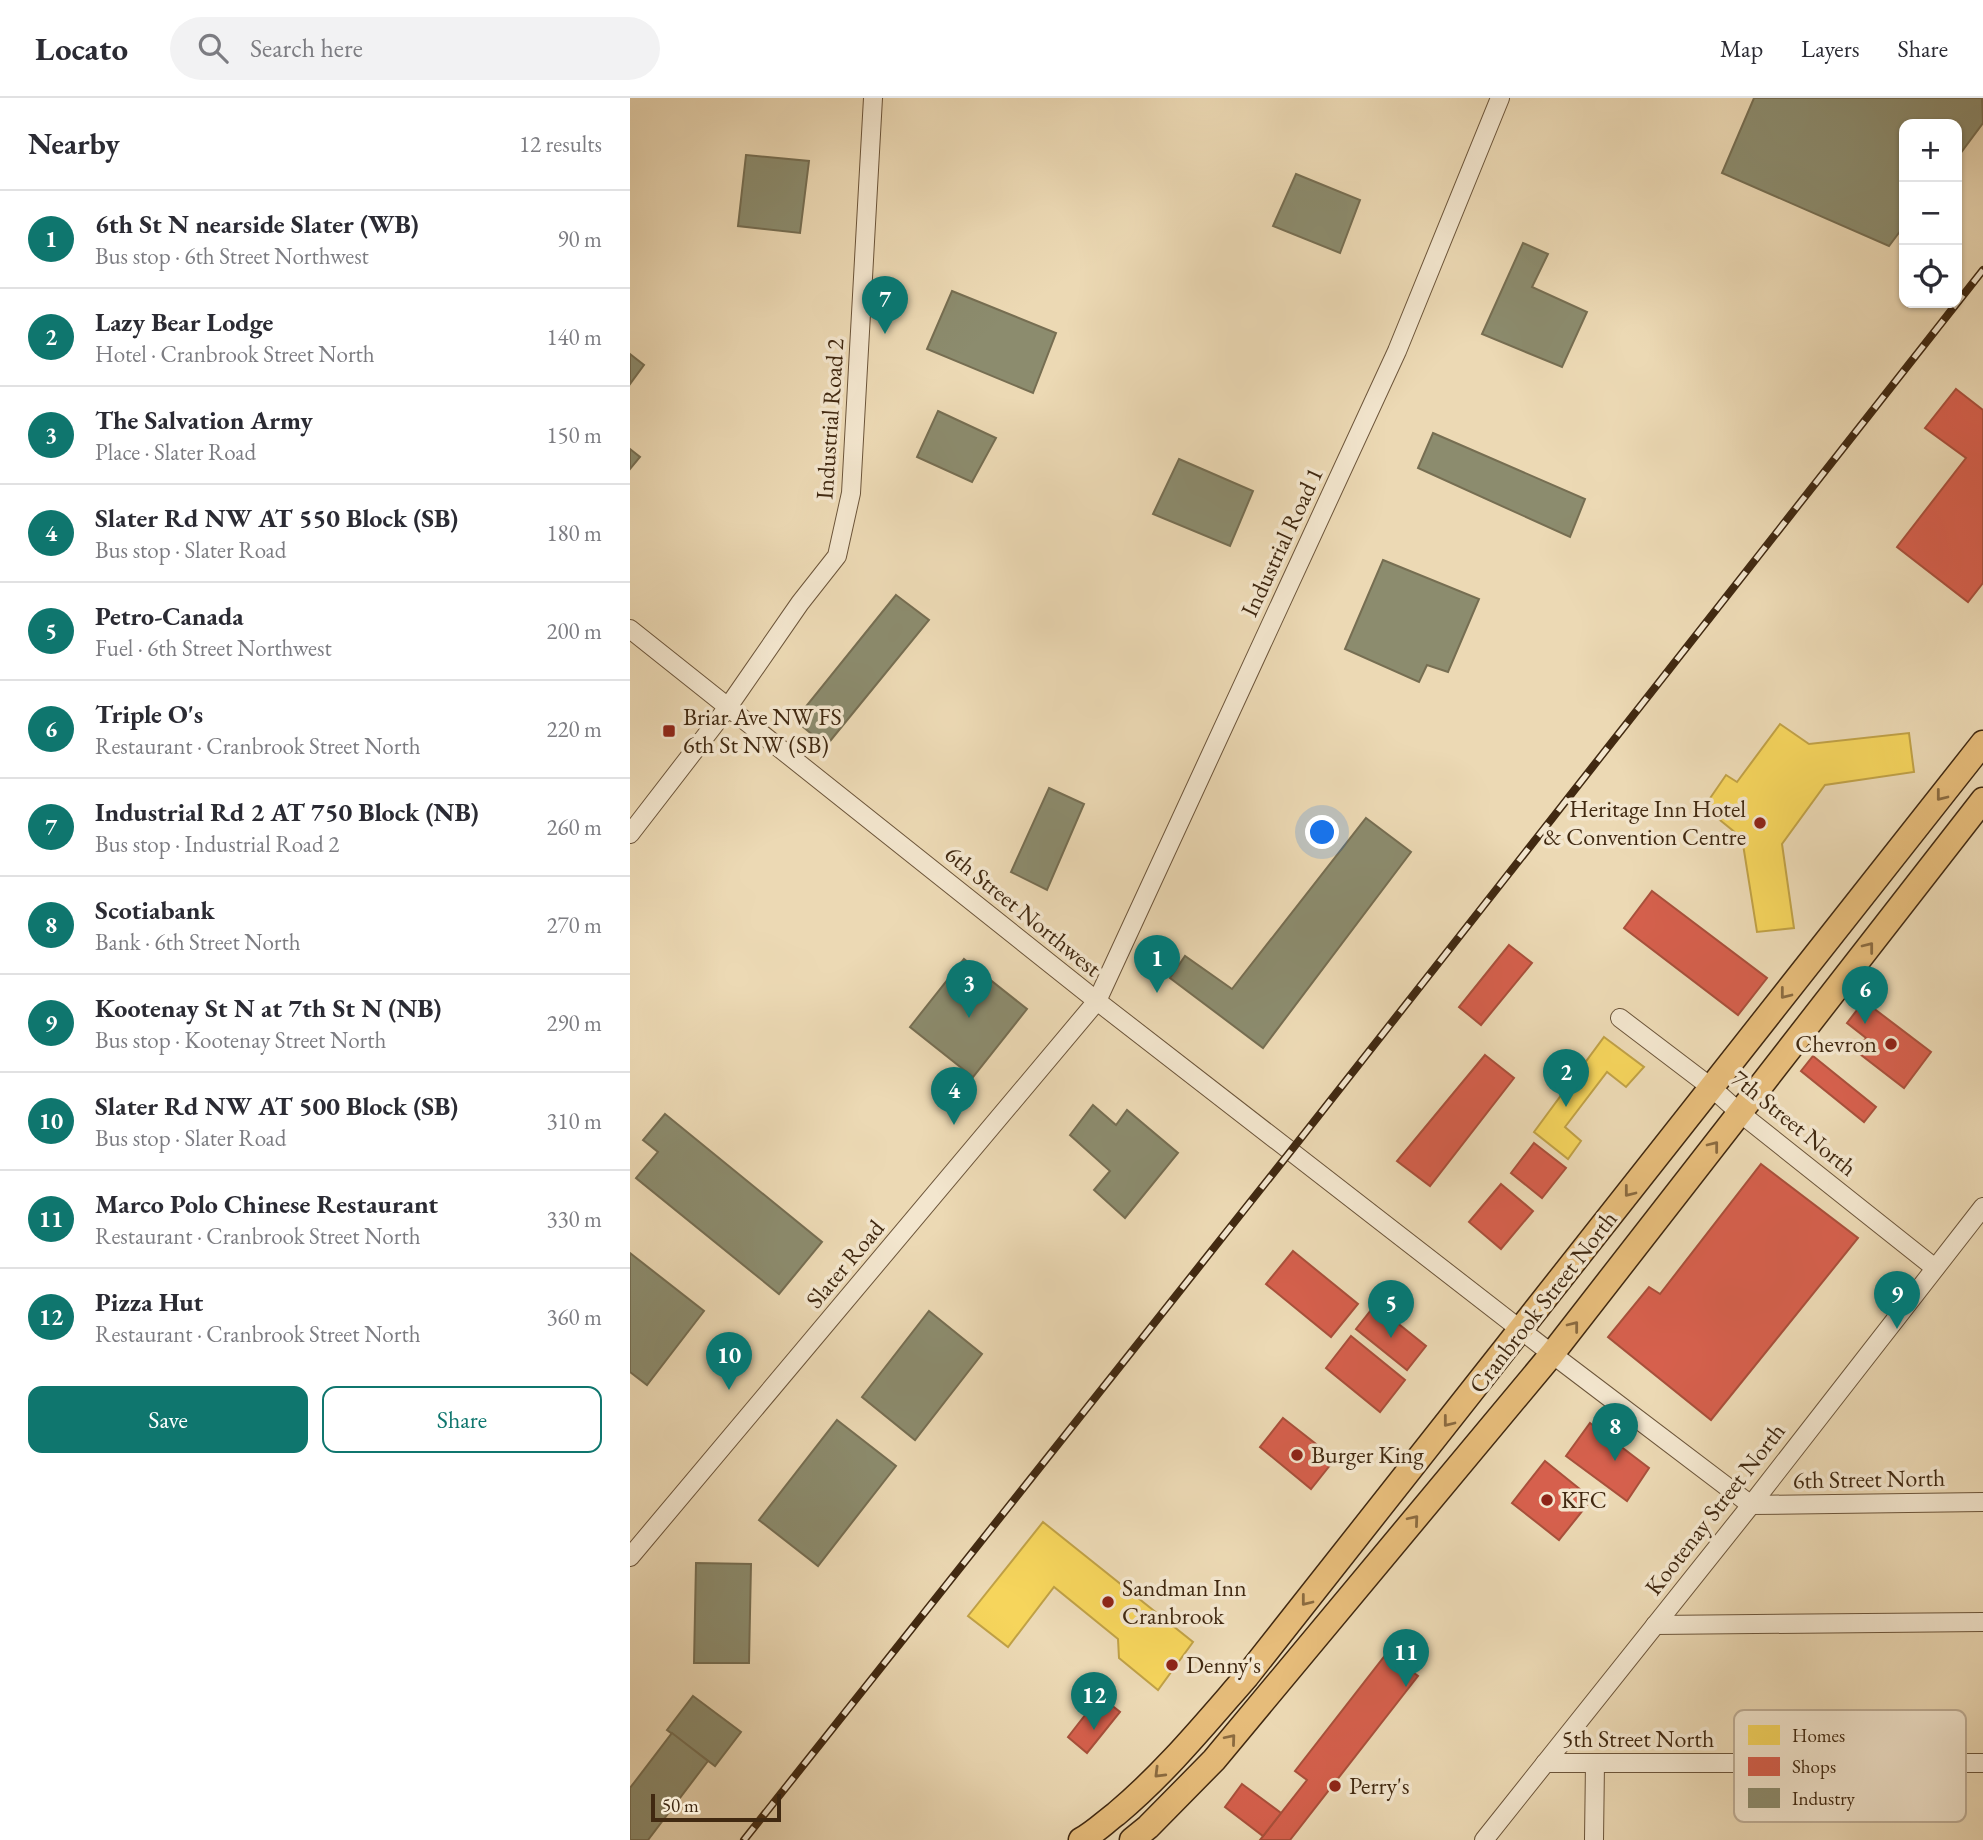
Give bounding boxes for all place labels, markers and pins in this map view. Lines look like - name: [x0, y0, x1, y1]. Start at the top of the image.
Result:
- pin: 7: [862, 276, 908, 334]
- place label: Briar Ave NW FS 6th St NW (SB): [683, 701, 842, 760]
- marker: Briar Ave NW FS 6th St NW (SB): [661, 723, 677, 739]
- place label: Heritage Inn Hotel & Convention Centre: [1543, 793, 1746, 852]
- marker: Heritage Inn Hotel & Convention Centre: [1752, 815, 1768, 831]
- pin: 1: [1134, 935, 1180, 993]
- pin: 3: [946, 960, 992, 1018]
- pin: 6: [1842, 966, 1888, 1024]
- place label: Chevron: [1795, 1028, 1877, 1059]
- marker: Chevron: [1883, 1036, 1899, 1052]
- pin: 2: [1543, 1049, 1589, 1107]
- pin: 4: [931, 1067, 977, 1125]
- pin: 9: [1874, 1271, 1920, 1329]
- pin: 5: [1368, 1280, 1414, 1338]
- pin: 10: [706, 1332, 752, 1390]
- pin: 8: [1592, 1403, 1638, 1461]
- place label: Burger King: [1311, 1439, 1424, 1470]
- marker: Burger King: [1289, 1447, 1305, 1463]
- place label: KFC: [1561, 1484, 1607, 1515]
- marker: KFC: [1539, 1492, 1555, 1508]
- place label: Sandman Inn Cranbrook: [1122, 1572, 1247, 1631]
- marker: Sandman Inn Cranbrook: [1100, 1594, 1116, 1610]
- pin: 11: [1383, 1629, 1429, 1687]
- place label: Denny's: [1186, 1649, 1261, 1680]
- marker: Denny's: [1164, 1657, 1180, 1673]
- pin: 12: [1071, 1672, 1117, 1730]
- place label: Perry's: [1349, 1770, 1410, 1801]
- marker: Perry's: [1327, 1778, 1343, 1794]

